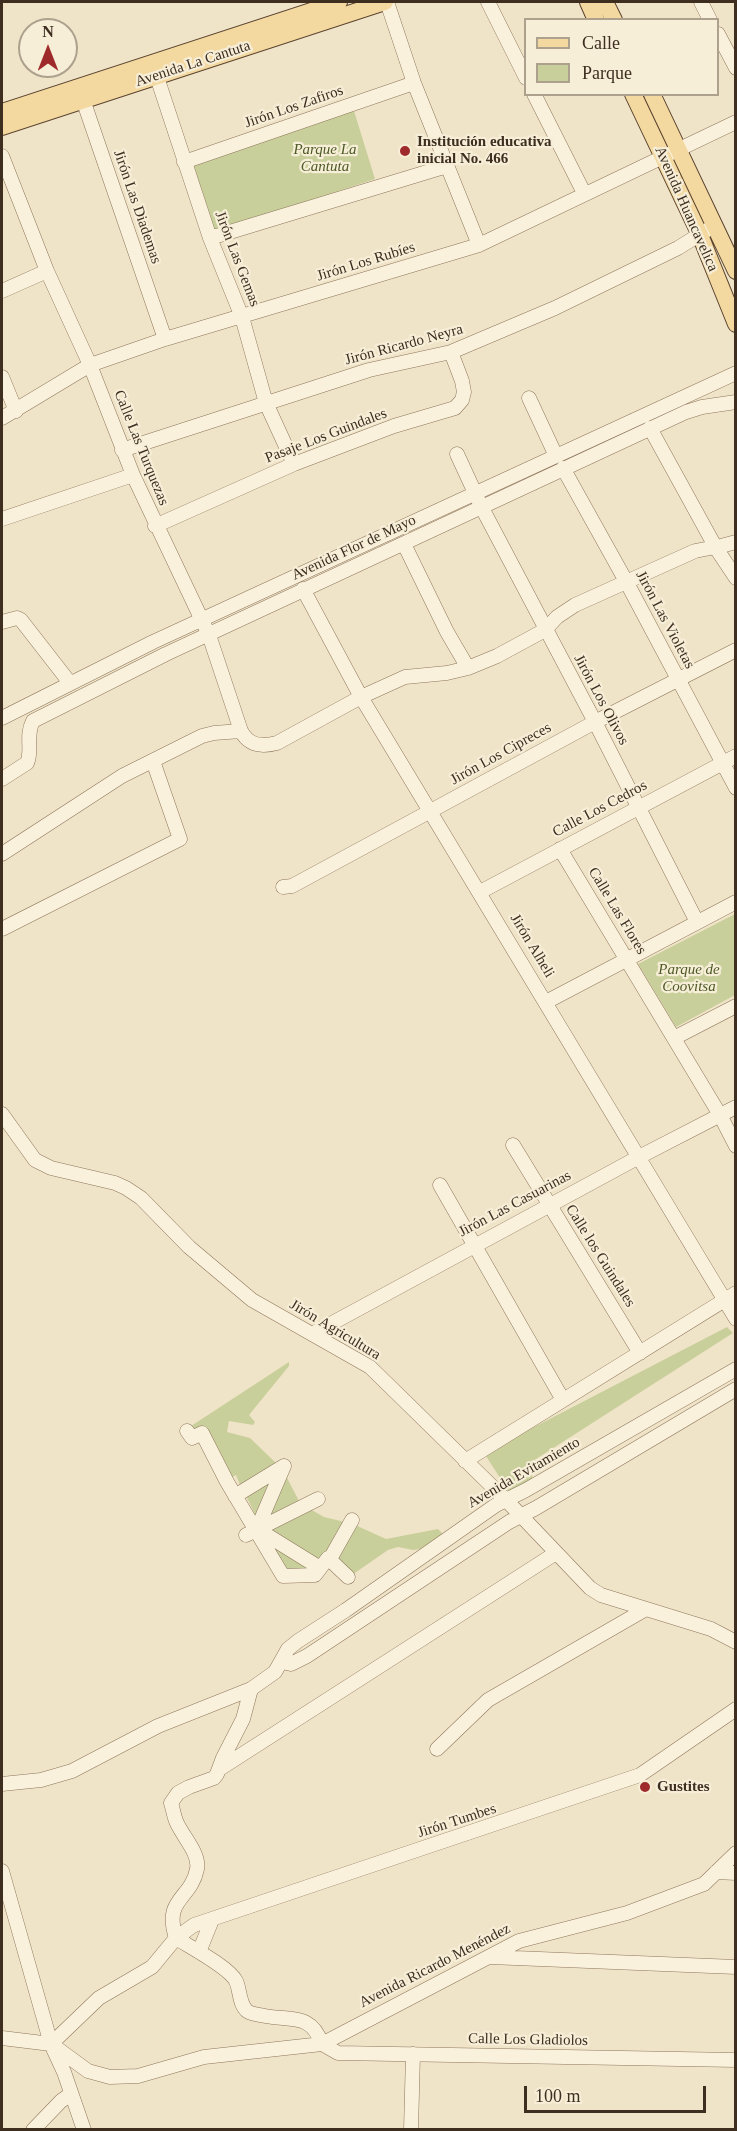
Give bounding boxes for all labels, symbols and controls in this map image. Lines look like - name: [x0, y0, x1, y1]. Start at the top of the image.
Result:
- north arrow: [18, 18, 78, 78]
- legend: [524, 18, 719, 96]
- text: N: [42, 23, 54, 40]
- text: Calle: [582, 33, 620, 53]
- street label: Avenida La Cantuta: [133, 37, 253, 91]
- text: Parque: [582, 63, 632, 83]
- street label: Jirón Los Zafiros: [242, 82, 346, 132]
- place label: Institución educativa inicial No. 466: [417, 133, 552, 168]
- park label: Parque La Cantuta: [293, 141, 357, 176]
- marker: Institución educativa inicial No. 466: [398, 144, 412, 158]
- street label: Avenida Huancavelica: [650, 144, 722, 274]
- street label: Jirón Las Diademas: [109, 148, 165, 266]
- street label: Jirón Las Gemas: [211, 209, 263, 309]
- street label: Jirón Los Rubíes: [315, 239, 417, 285]
- street label: Jirón Ricardo Neyra: [343, 321, 465, 369]
- street label: Calle Las Turquezas: [110, 388, 172, 508]
- street label: Pasaje Los Guindales: [262, 404, 390, 468]
- street label: Avenida Flor de Mayo: [289, 511, 419, 585]
- street label: Jirón Las Violetas: [632, 568, 698, 672]
- street label: Jirón Los Olivos: [570, 652, 632, 748]
- street label: Jirón Los Cipreces: [447, 719, 555, 789]
- street label: Calle Los Cedros: [550, 777, 650, 841]
- street label: Calle Las Flores: [584, 864, 650, 958]
- street label: Jirón Alheli: [506, 911, 558, 981]
- park label: Parque de Coovitsa: [658, 961, 720, 996]
- street label: Jirón Las Casuarinas: [456, 1167, 574, 1241]
- street label: Calle los Guindales: [561, 1201, 639, 1311]
- street label: Jirón Agricultura: [286, 1296, 384, 1364]
- street label: Avenida Evitamiento: [465, 1434, 583, 1512]
- place label: Gustites: [657, 1778, 710, 1796]
- marker: Gustites: [638, 1780, 652, 1794]
- street label: Jirón Tumbes: [415, 1800, 499, 1842]
- street label: Avenida Ricardo Menéndez: [356, 1920, 514, 2012]
- street label: Calle Los Gladiolos: [468, 2030, 588, 2050]
- scale bar: [527, 2074, 708, 2112]
- text: 100 m: [535, 2086, 581, 2106]

